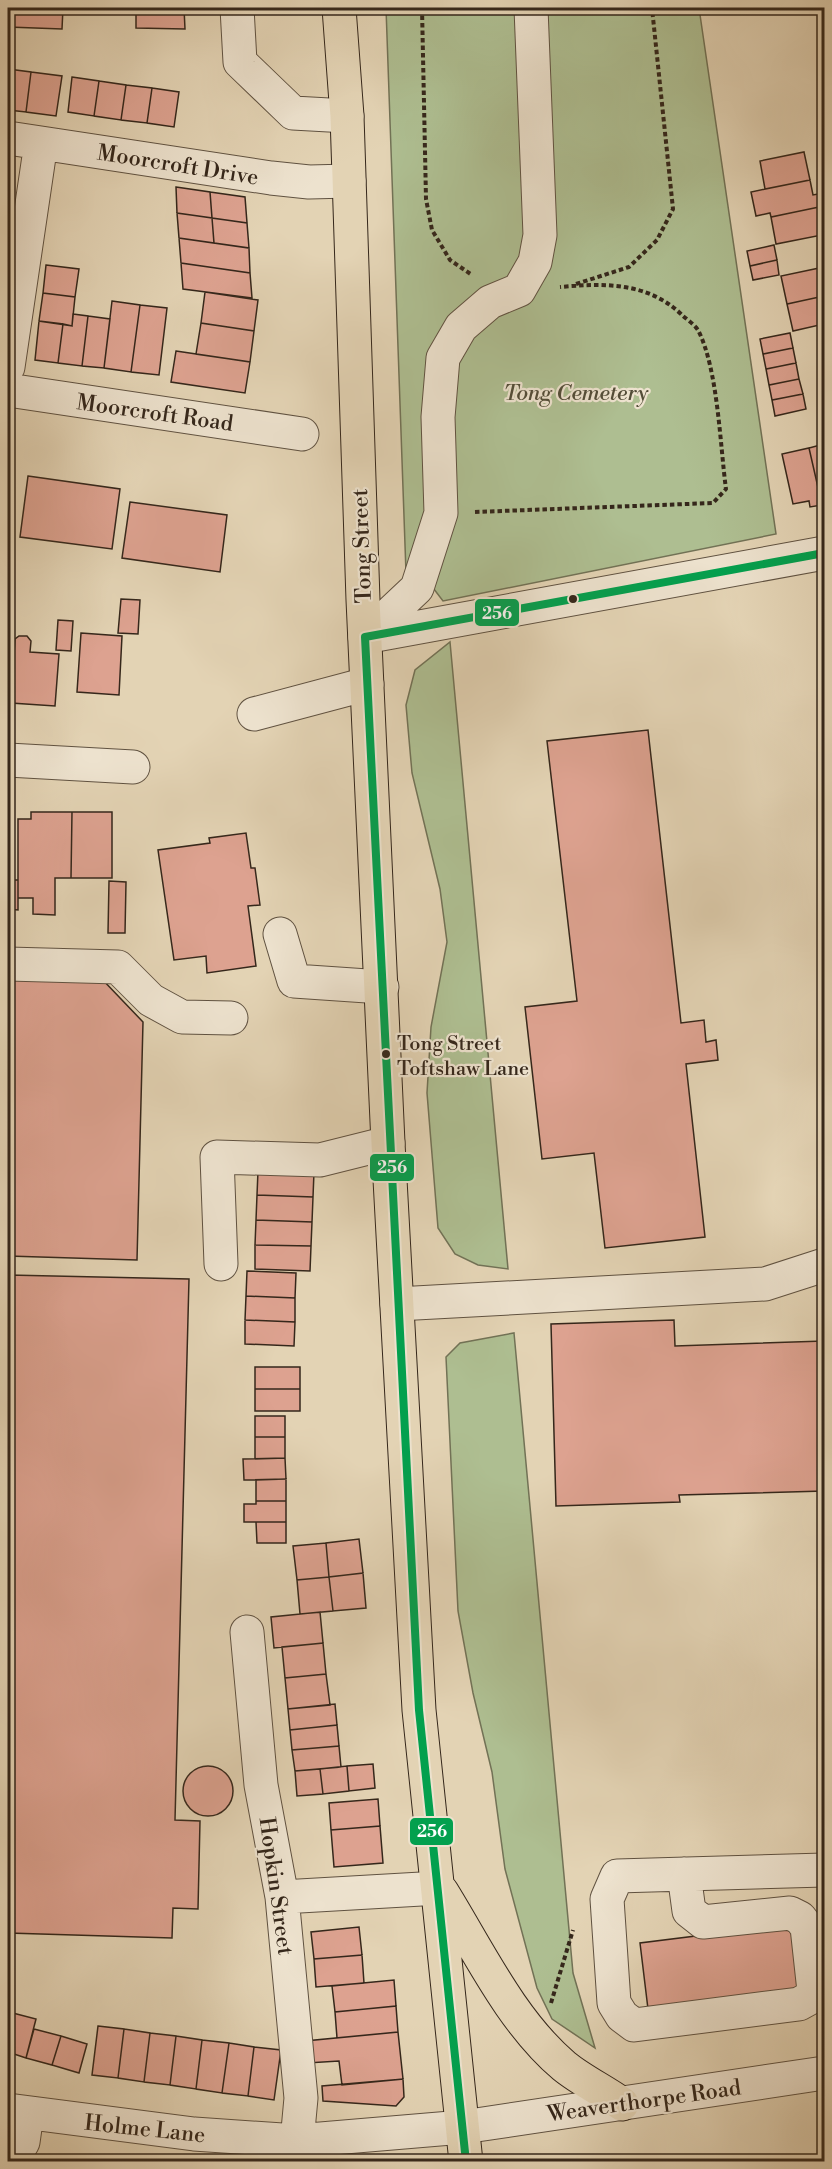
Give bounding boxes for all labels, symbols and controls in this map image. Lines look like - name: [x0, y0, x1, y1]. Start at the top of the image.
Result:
- street label: Moorcroft Drive: [95, 139, 260, 192]
- park label: Tong Cemetery: [504, 380, 649, 407]
- street label: Moorcroft Road: [75, 389, 235, 438]
- street label: Tong Street: [347, 488, 378, 604]
- unlabelled marker: [567, 593, 579, 605]
- line badge: 256: [474, 598, 520, 627]
- text: 256: [482, 604, 512, 624]
- place label: Tong Street Toftshaw Lane: [397, 1032, 529, 1082]
- marker: Tong Street Toftshaw Lane: [380, 1048, 392, 1060]
- line badge: 256: [369, 1153, 415, 1182]
- text: 256: [377, 1158, 407, 1178]
- street label: Hopkin Street: [252, 1816, 299, 1957]
- line badge: 256: [409, 1817, 454, 1846]
- text: 256: [417, 1822, 447, 1842]
- street label: Weaverthorpe Road: [545, 2074, 743, 2129]
- street label: Holme Lane: [83, 2110, 207, 2149]

